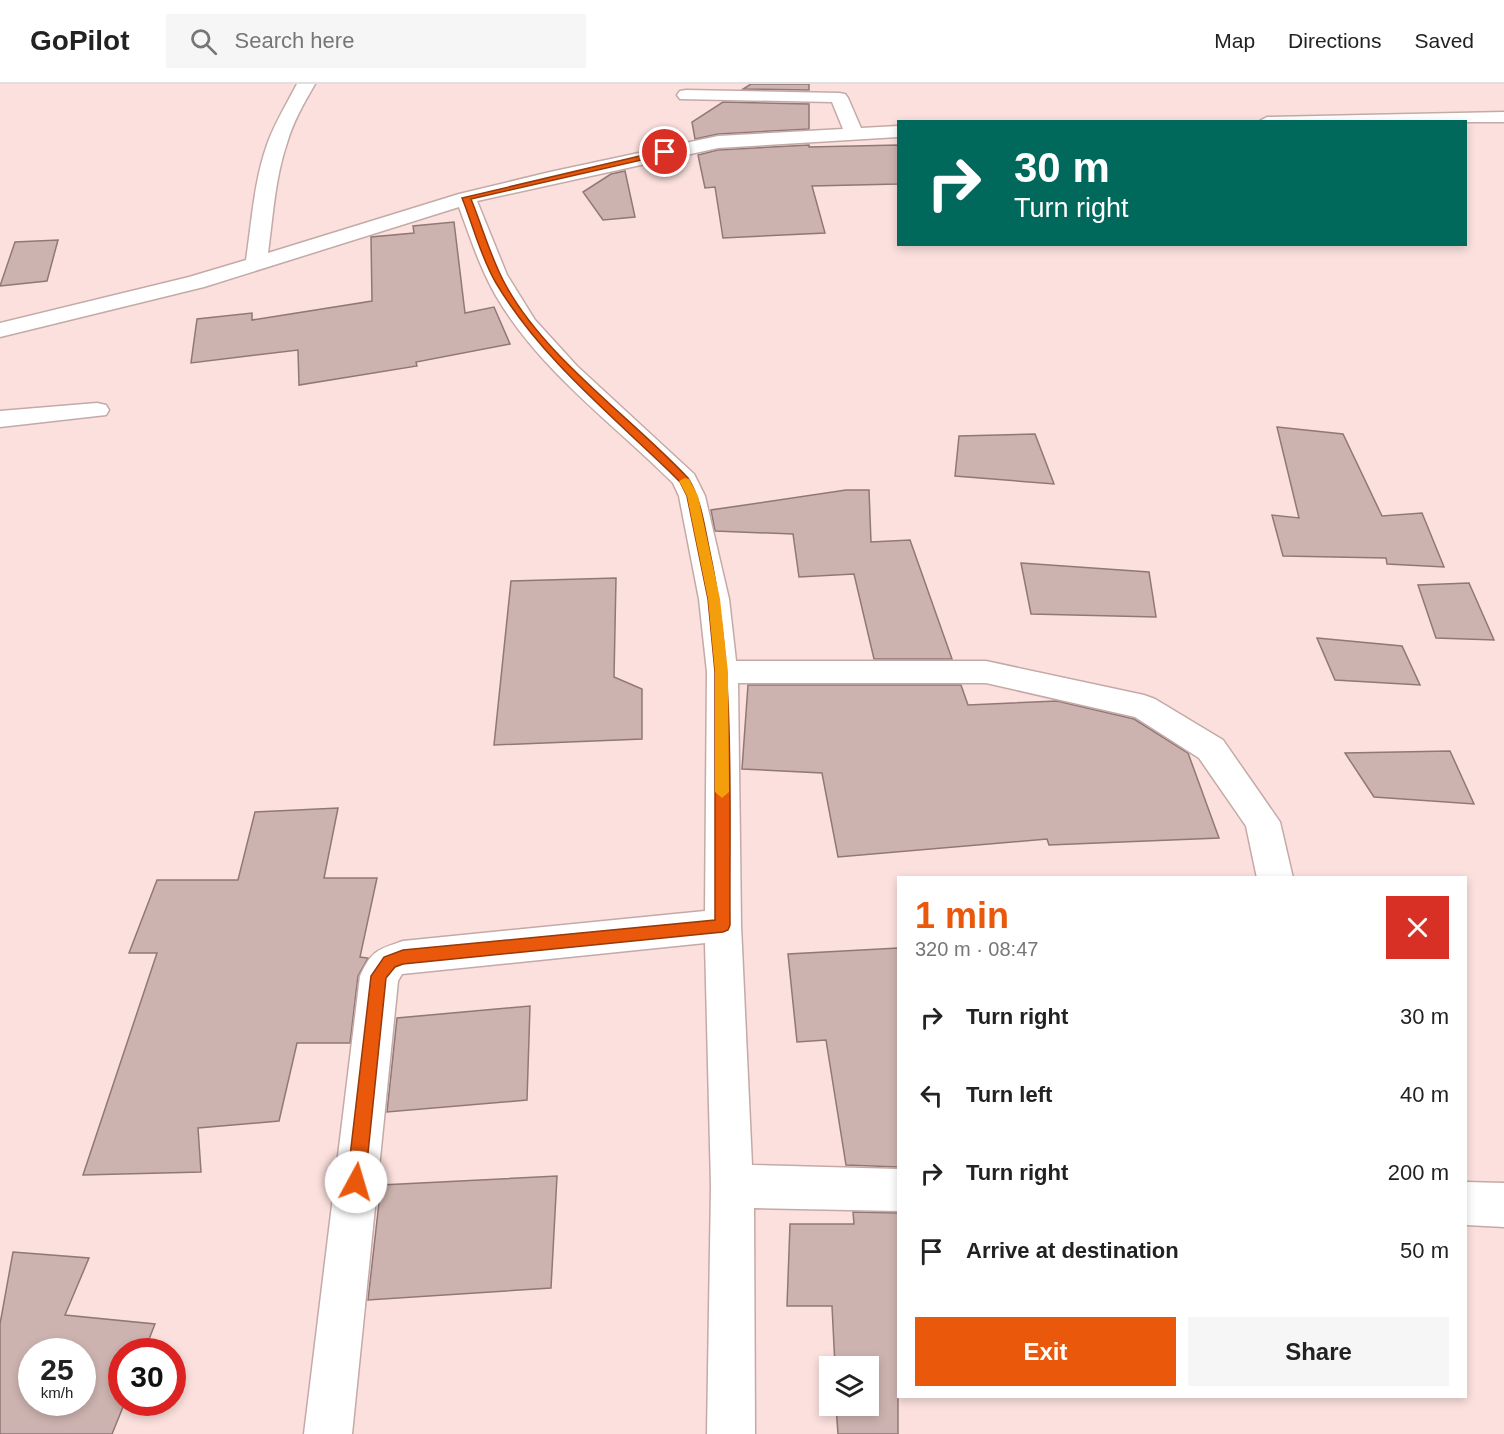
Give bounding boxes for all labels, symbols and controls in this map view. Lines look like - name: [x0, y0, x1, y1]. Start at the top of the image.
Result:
- search box: [166, 14, 586, 68]
- text: GoPilot: [30, 25, 130, 56]
- icon: search: [187, 25, 220, 58]
- text: Search here: [235, 28, 354, 53]
- text: Map: [1214, 29, 1255, 52]
- text: Directions: [1288, 29, 1381, 52]
- text: Saved: [1414, 29, 1474, 52]
- pin: [639, 126, 690, 177]
- icon: arrive: [648, 135, 681, 168]
- icon: right: [915, 144, 993, 222]
- text: 30 m: [1014, 144, 1110, 191]
- text: Turn right: [1014, 193, 1129, 223]
- text: 1 min: [915, 895, 1009, 936]
- button: close: [1386, 896, 1449, 959]
- text: 320 m · 08:47: [915, 938, 1038, 960]
- icon: right: [915, 1001, 948, 1034]
- text: Turn right: [966, 1004, 1068, 1029]
- text: 30 m: [1400, 1004, 1449, 1029]
- icon: left: [915, 1079, 948, 1112]
- text: Turn left: [966, 1082, 1052, 1107]
- text: 40 m: [1400, 1082, 1449, 1107]
- position arrow: [324, 1150, 388, 1214]
- icon: right: [915, 1157, 948, 1190]
- text: Turn right: [966, 1160, 1068, 1185]
- text: 200 m: [1388, 1160, 1449, 1185]
- icon: arrive: [915, 1235, 948, 1268]
- text: Arrive at destination: [966, 1238, 1179, 1263]
- text: 50 m: [1400, 1238, 1449, 1263]
- button: Exit: [915, 1317, 1176, 1386]
- button: Share: [1188, 1317, 1449, 1386]
- speed limit sign: 30: [108, 1338, 186, 1416]
- text: 25: [40, 1353, 74, 1386]
- map controls: [819, 1356, 879, 1416]
- button: layers: [819, 1356, 879, 1416]
- text: km/h: [41, 1384, 73, 1401]

